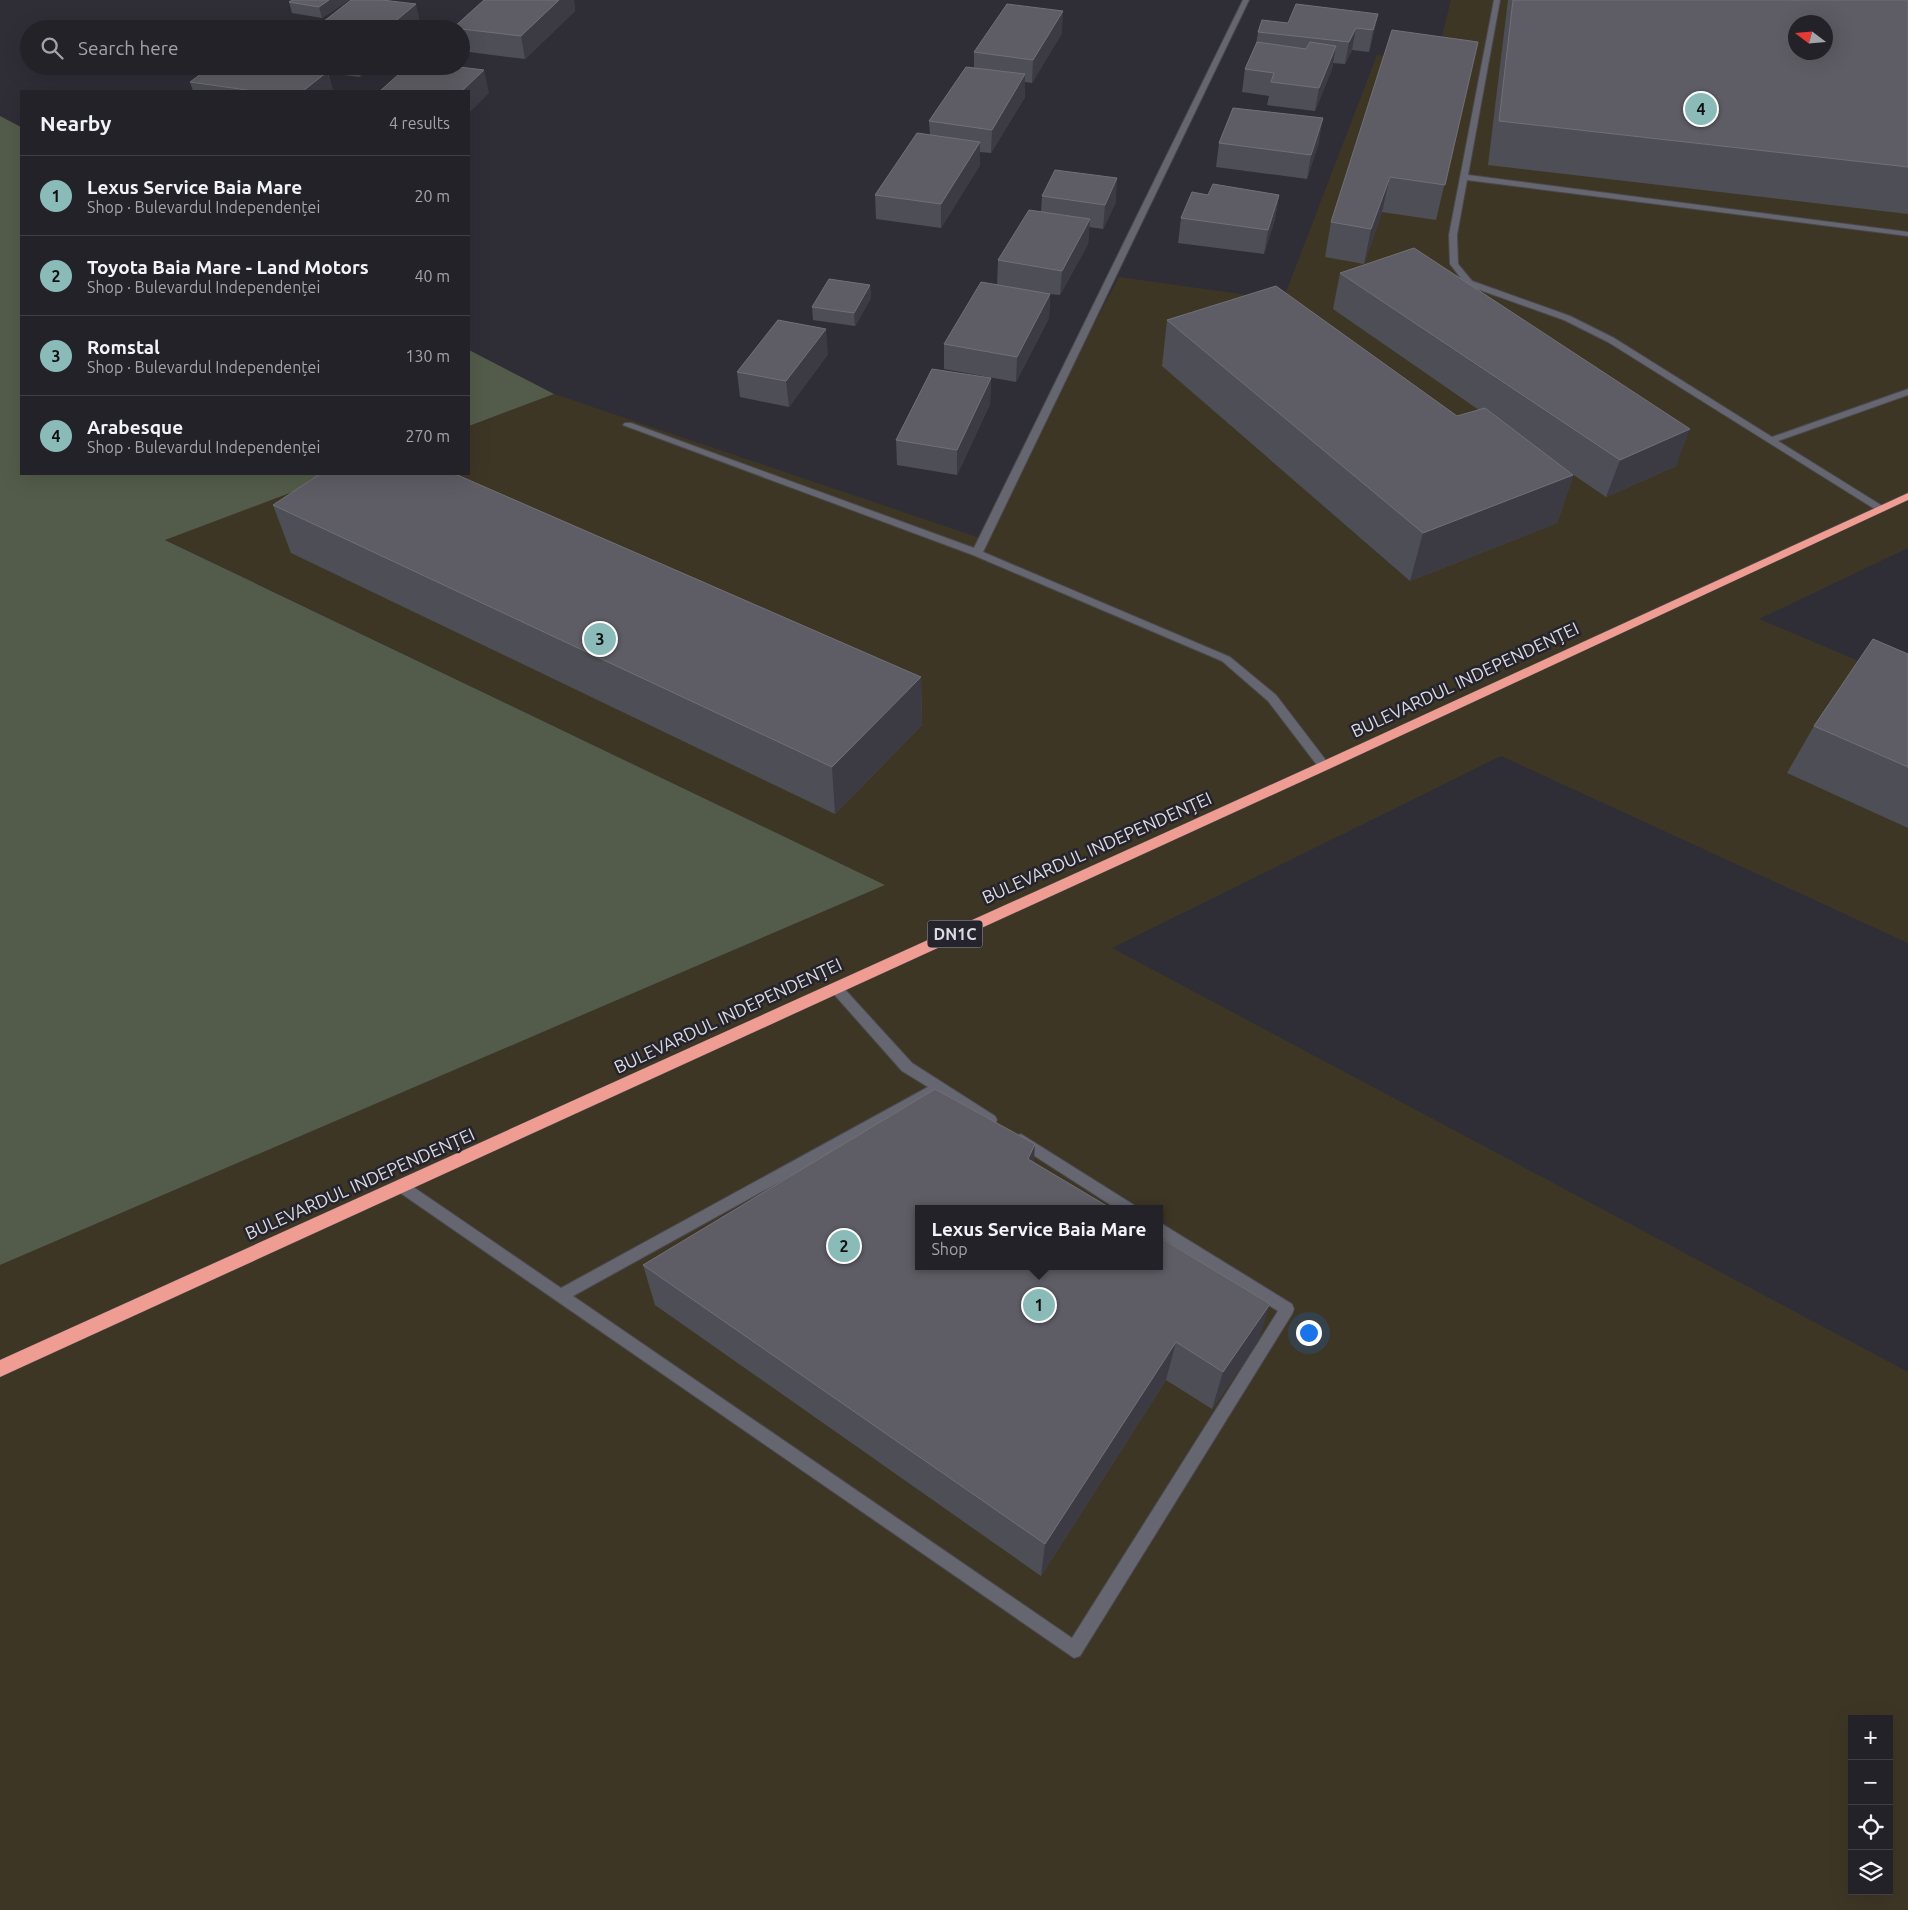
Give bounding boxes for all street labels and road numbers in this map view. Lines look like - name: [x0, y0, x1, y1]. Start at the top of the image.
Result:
- street label: BULEVARDUL INDEPENDENȚEI: [1347, 617, 1582, 741]
- street label: BULEVARDUL INDEPENDENȚEI: [979, 787, 1214, 907]
- road number: DN1C: [928, 921, 982, 948]
- street label: BULEVARDUL INDEPENDENȚEI: [610, 953, 845, 1077]
- street label: BULEVARDUL INDEPENDENȚEI: [242, 1123, 477, 1243]

